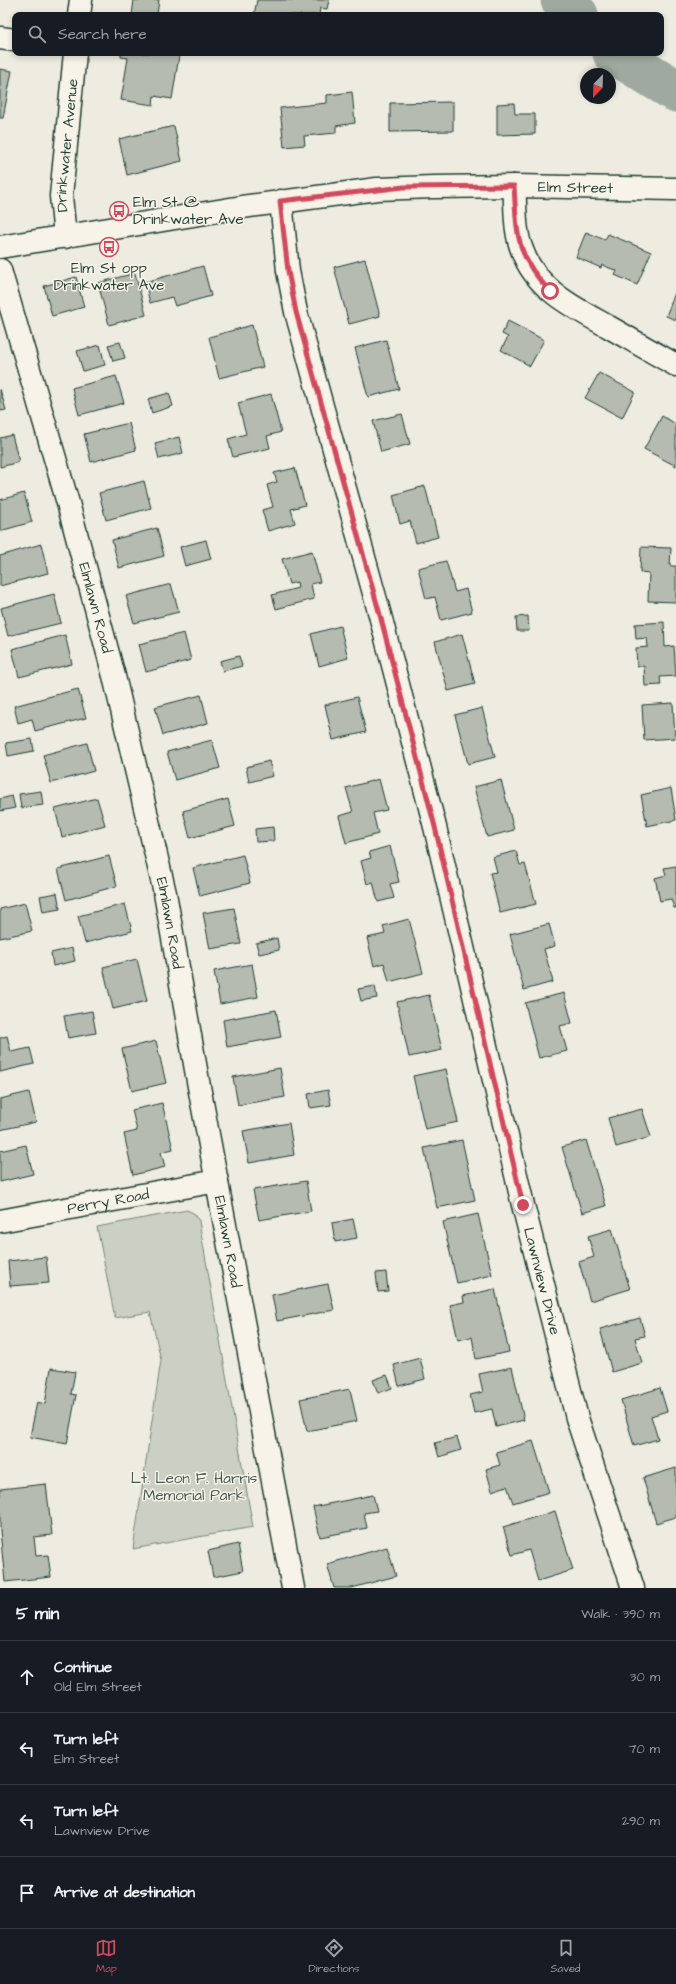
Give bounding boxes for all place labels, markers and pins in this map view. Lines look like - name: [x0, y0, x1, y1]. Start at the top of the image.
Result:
- place label: Elm St @ Drinkwater Ave: [133, 192, 244, 230]
- bus stop icon: Elm St @ Drinkwater Ave: [108, 200, 130, 222]
- bus stop icon: Elm St opp Drinkwater Ave: [98, 236, 120, 258]
- place label: Elm St opp Drinkwater Ave: [54, 258, 164, 296]

